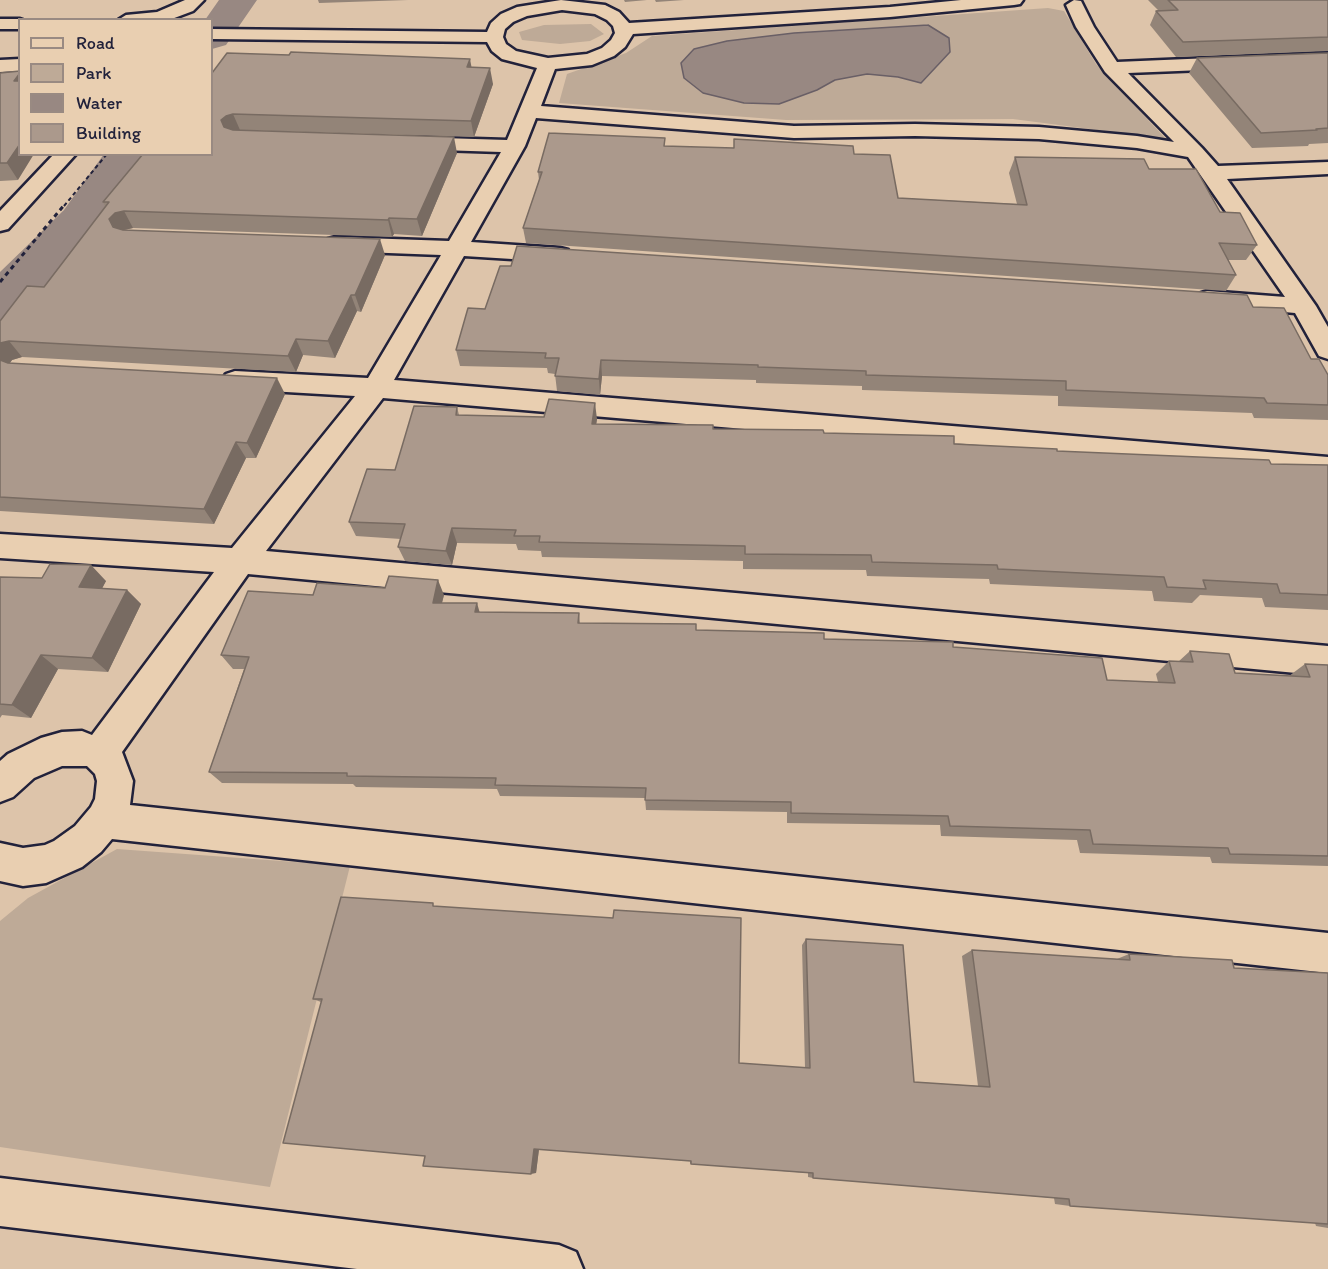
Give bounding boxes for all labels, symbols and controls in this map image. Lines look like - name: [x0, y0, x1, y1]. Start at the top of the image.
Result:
- legend: [18, 18, 213, 156]
- text: Road: [76, 32, 115, 54]
- text: Park: [76, 62, 111, 84]
- text: Water: [76, 92, 122, 114]
- text: Building: [76, 122, 141, 144]

